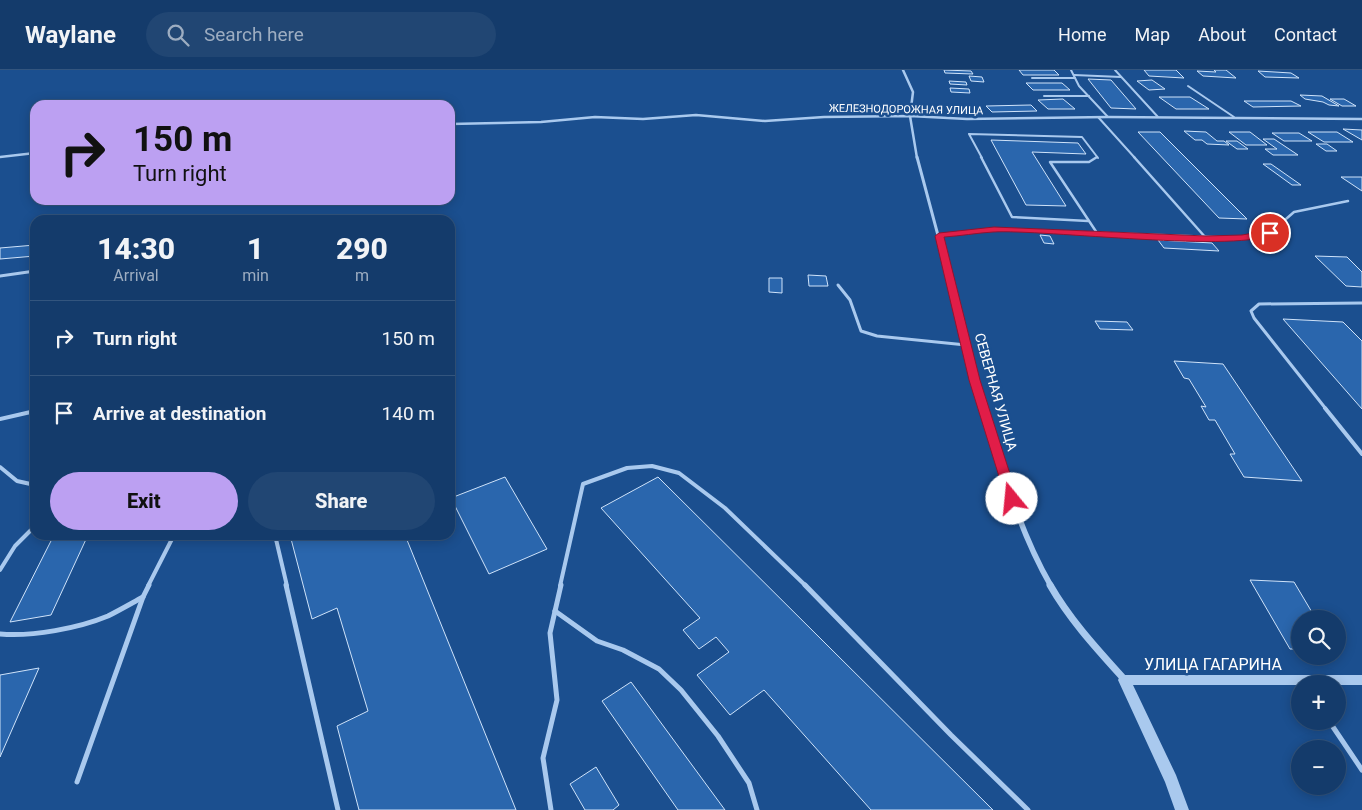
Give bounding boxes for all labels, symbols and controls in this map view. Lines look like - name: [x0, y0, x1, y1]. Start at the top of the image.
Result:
- search box: [146, 12, 496, 57]
- text: Waylane: [25, 21, 116, 49]
- icon: search: [164, 21, 192, 49]
- text: Search here: [204, 23, 304, 46]
- text: Home: [1058, 24, 1107, 45]
- text: Map: [1135, 24, 1170, 45]
- text: About: [1198, 24, 1246, 45]
- text: Contact: [1274, 24, 1337, 45]
- street label: ЖЕЛЕЗНОДОРОЖНАЯ УЛИЦА: [829, 102, 984, 117]
- text: 150 m: [133, 119, 232, 160]
- icon: right: [50, 120, 115, 185]
- text: Turn right: [133, 161, 227, 186]
- pin: [1249, 212, 1291, 254]
- icon: arrive: [1256, 219, 1284, 247]
- text: 14:30: [97, 231, 175, 266]
- text: 1: [247, 231, 264, 266]
- text: 290: [336, 231, 388, 266]
- text: Arrival: [113, 266, 159, 285]
- text: min: [242, 266, 269, 285]
- text: m: [355, 266, 369, 285]
- icon: right: [50, 324, 78, 352]
- text: Turn right: [93, 327, 177, 350]
- text: 150 m: [382, 327, 435, 350]
- street label: СЕВЕРНАЯ УЛИЦА: [971, 331, 1021, 453]
- icon: arrive: [50, 399, 78, 427]
- text: Arrive at destination: [93, 402, 266, 425]
- text: 140 m: [382, 402, 435, 425]
- button: Exit: [50, 472, 238, 530]
- button: Share: [248, 472, 435, 530]
- position arrow: [985, 472, 1037, 524]
- map controls: [1291, 610, 1346, 795]
- button: search: [1291, 610, 1346, 665]
- street label: УЛИЦА ГАГАРИНА: [1144, 655, 1282, 674]
- button: +: [1291, 675, 1346, 730]
- button: −: [1291, 740, 1346, 795]

